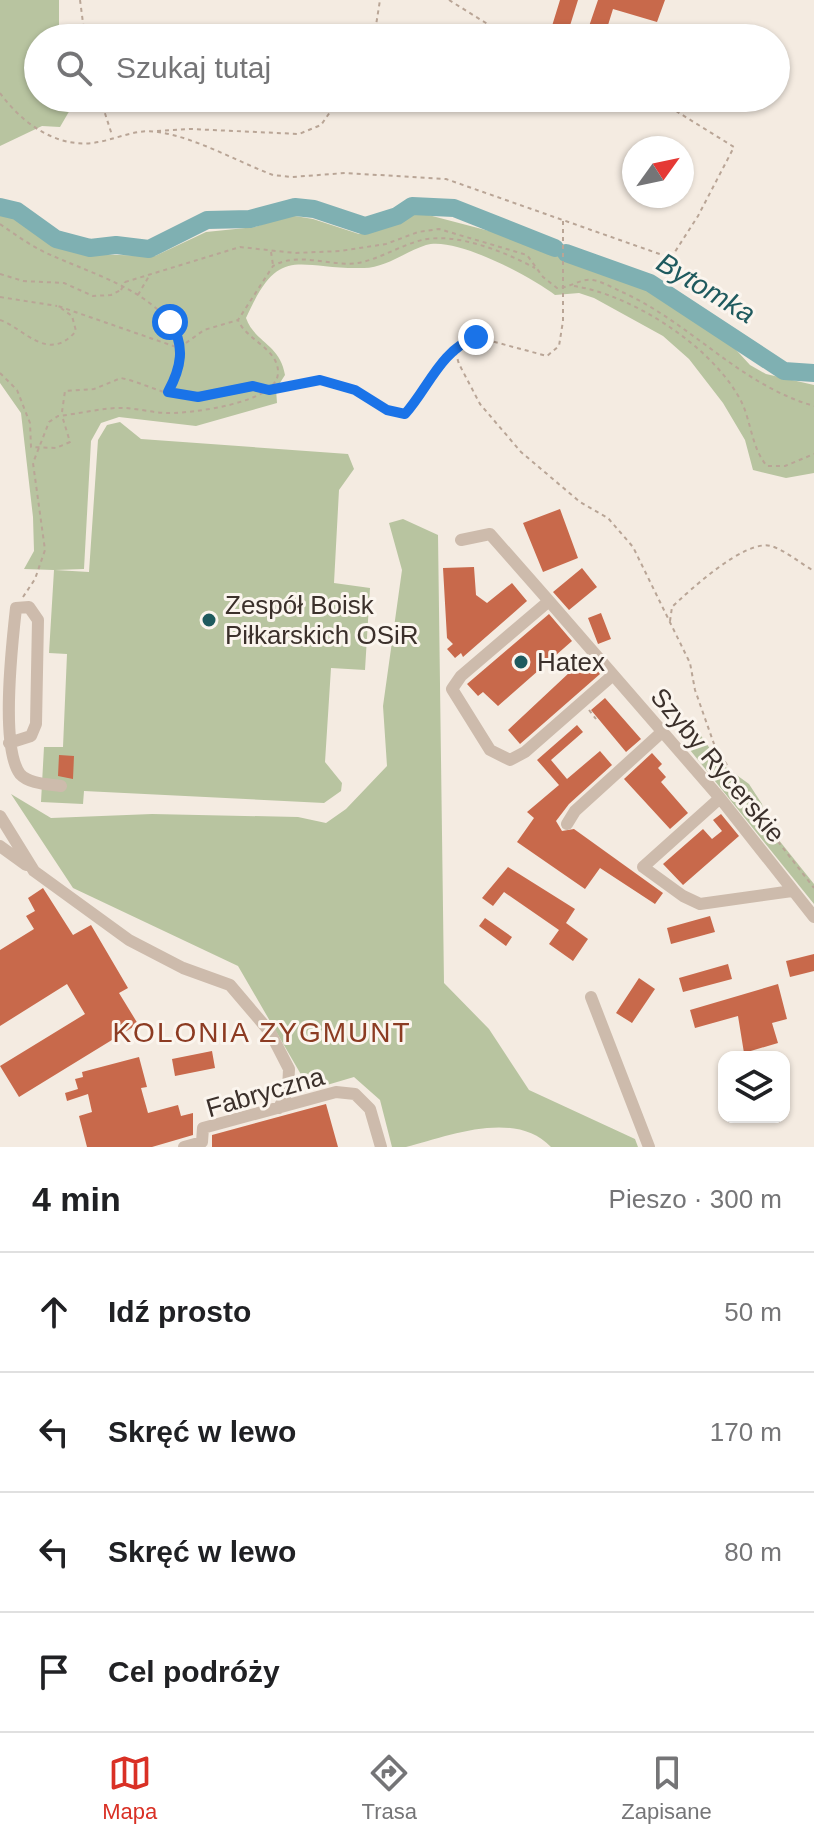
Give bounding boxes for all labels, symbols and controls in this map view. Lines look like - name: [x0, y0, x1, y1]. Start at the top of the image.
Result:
- search box: [24, 24, 790, 112]
- icon: search: [52, 46, 96, 90]
- text: Szukaj tutaj: [116, 51, 271, 84]
- north arrow: [622, 136, 694, 208]
- water label: Bytomka: [651, 247, 761, 329]
- route start: [152, 304, 188, 340]
- route end: [458, 319, 494, 355]
- place label: Zespół Boisk Piłkarskich OSiR: [225, 590, 419, 650]
- marker: Zespół Boisk Piłkarskich OSiR: [200, 611, 218, 629]
- place label: Hatex: [537, 647, 605, 677]
- marker: Hatex: [512, 653, 530, 671]
- street label: Szyby Rycerskie: [645, 682, 791, 848]
- district label: KOLONIA ZYGMUNT: [112, 1017, 412, 1048]
- map controls: [718, 1051, 790, 1123]
- button: layers: [718, 1051, 790, 1123]
- street label: Fabryczna: [203, 1061, 328, 1123]
- text: 4 min: [32, 1180, 121, 1218]
- text: Pieszo · 300 m: [609, 1184, 782, 1214]
- icon: ahead: [32, 1290, 76, 1334]
- text: Idź prosto: [108, 1295, 251, 1328]
- text: 50 m: [724, 1297, 782, 1327]
- icon: left: [32, 1410, 76, 1454]
- text: Skręć w lewo: [108, 1415, 296, 1448]
- text: 170 m: [710, 1417, 782, 1447]
- icon: left: [32, 1530, 76, 1574]
- text: Skręć w lewo: [108, 1535, 296, 1568]
- text: 80 m: [724, 1537, 782, 1567]
- icon: arrive: [32, 1650, 76, 1694]
- text: Cel podróży: [108, 1655, 280, 1688]
- tab: Mapa: [102, 1751, 157, 1825]
- tab: Trasa: [362, 1751, 417, 1825]
- tab: Zapisane: [621, 1751, 712, 1825]

